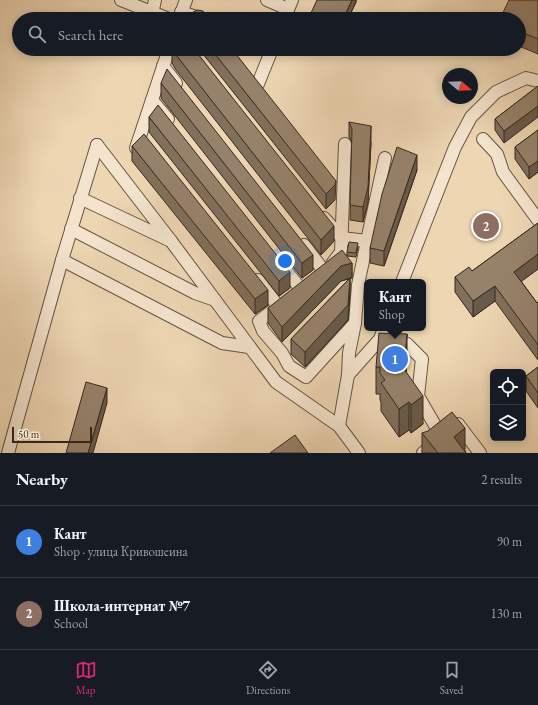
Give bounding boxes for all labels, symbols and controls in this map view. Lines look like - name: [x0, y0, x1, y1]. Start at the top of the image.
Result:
- search box: [12, 12, 526, 56]
- icon: search: [26, 23, 48, 45]
- text: Search here: [58, 25, 123, 44]
- north arrow: [442, 68, 478, 104]
- pin: 2: [473, 211, 499, 241]
- your location: [275, 251, 295, 271]
- popup: [364, 279, 426, 331]
- text: Кант: [379, 287, 411, 306]
- text: Shop: [379, 306, 405, 323]
- pin: 1: [382, 344, 408, 374]
- map controls: [490, 369, 526, 441]
- button: locate: [490, 369, 526, 405]
- button: layers: [490, 405, 526, 441]
- scale bar: [12, 425, 92, 444]
- text: 50 m: [18, 427, 39, 441]
- text: Nearby: [16, 468, 68, 490]
- text: 2 results: [481, 471, 522, 488]
- text: Кант: [54, 524, 87, 543]
- text: 1: [26, 533, 32, 550]
- text: 90 m: [497, 533, 522, 550]
- text: Shop · улица Кривошеина: [54, 543, 188, 560]
- text: Школа-интернат №7: [54, 596, 190, 615]
- text: 2: [26, 605, 32, 622]
- text: 130 m: [491, 605, 522, 622]
- text: School: [54, 615, 88, 632]
- tab: Map: [75, 659, 97, 697]
- tab: Directions: [246, 659, 290, 697]
- tab: Saved: [440, 659, 463, 697]

